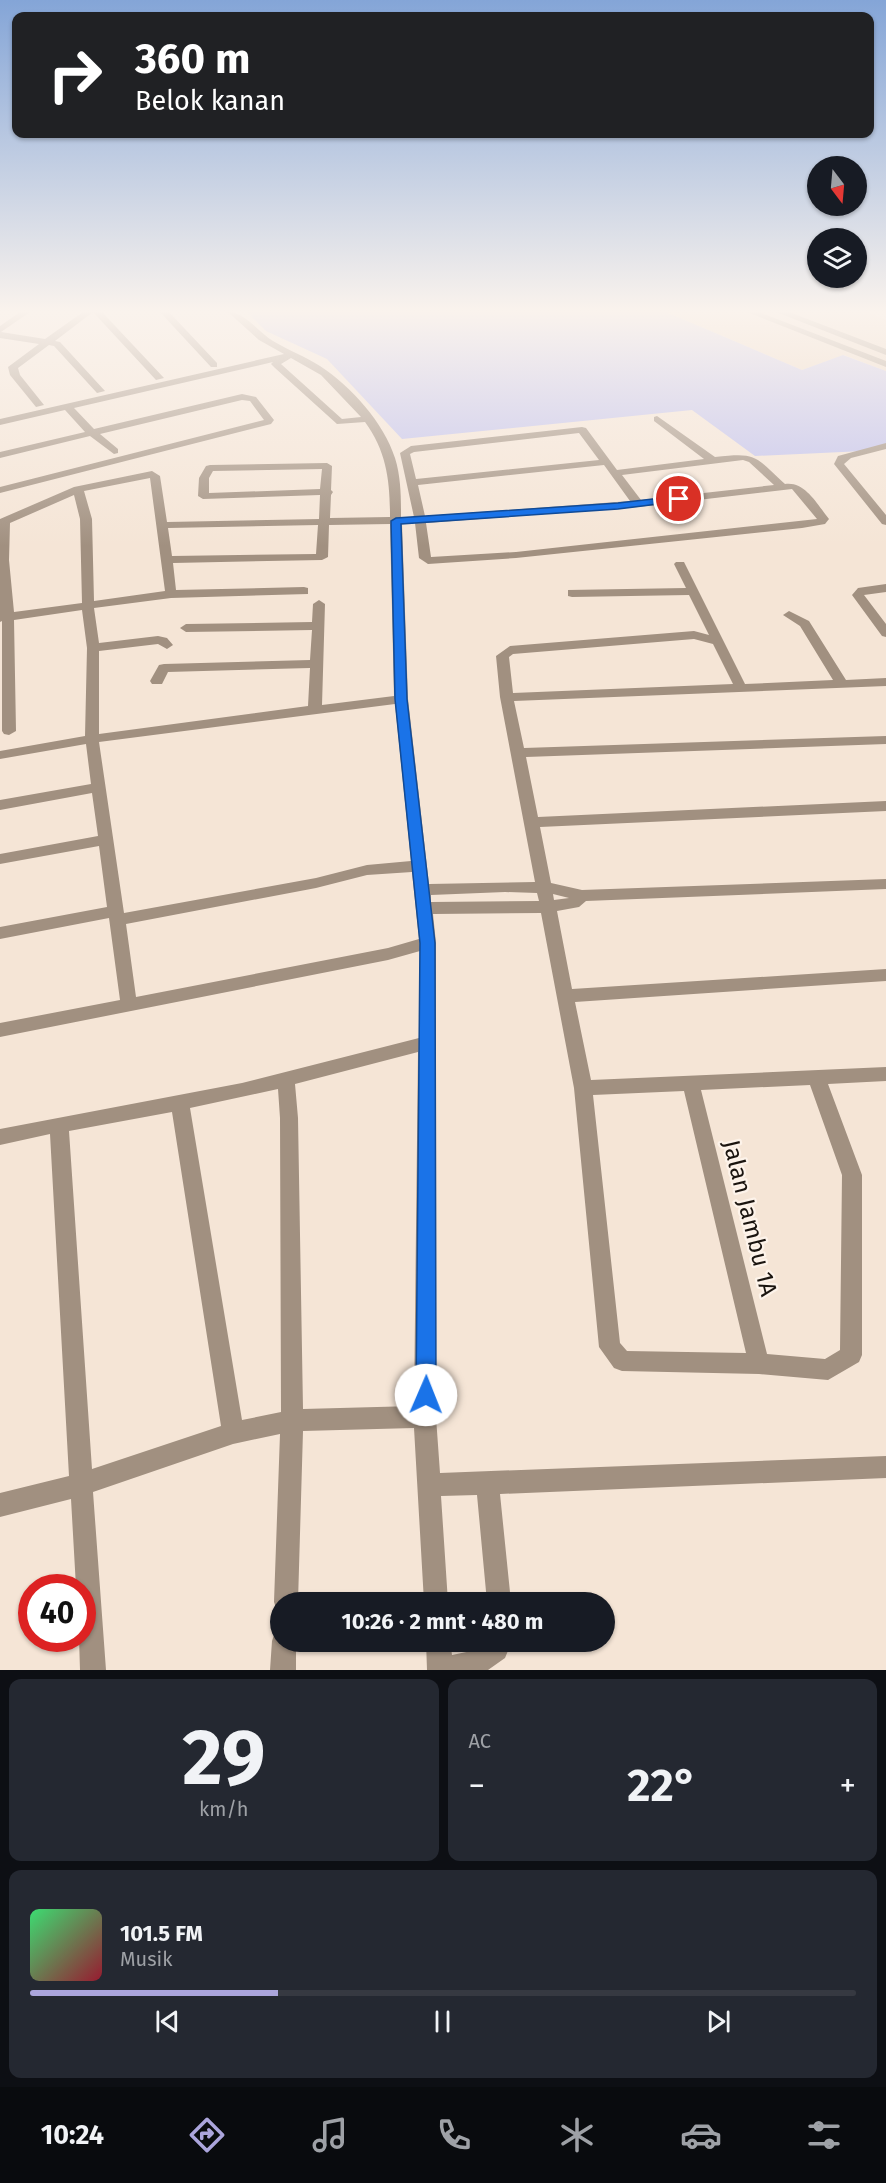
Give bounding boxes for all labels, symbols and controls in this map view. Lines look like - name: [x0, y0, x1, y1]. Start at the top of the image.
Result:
- text: 360 m: [135, 34, 251, 84]
- icon: right: [36, 36, 114, 114]
- text: Belok kanan: [135, 85, 285, 117]
- north arrow: [807, 156, 867, 216]
- map controls: [807, 156, 867, 288]
- button: layers: [807, 228, 867, 288]
- pin: [653, 473, 704, 524]
- icon: arrive: [662, 482, 695, 515]
- street label: Jalan Jambu 1A: [717, 1137, 783, 1299]
- position arrow: [394, 1363, 458, 1427]
- speed limit sign: 40: [18, 1574, 96, 1652]
- text: 10:26 · 2 mnt · 480 m: [342, 1608, 543, 1635]
- text: 29: [182, 1711, 265, 1805]
- text: AC: [469, 1729, 491, 1753]
- text: 22°: [627, 1759, 697, 1813]
- text: −: [469, 1766, 485, 1806]
- text: +: [840, 1766, 856, 1806]
- text: km/h: [199, 1797, 249, 1821]
- text: 101.5 FM: [120, 1920, 203, 1947]
- text: Musik: [120, 1947, 172, 1971]
- icon: previous: [151, 2005, 184, 2038]
- icon: pause: [426, 2005, 459, 2038]
- icon: next: [702, 2005, 735, 2038]
- icon: directions: [186, 2114, 228, 2156]
- icon: music: [309, 2114, 351, 2156]
- icon: phone: [433, 2114, 475, 2156]
- icon: climate: [556, 2114, 598, 2156]
- icon: car: [680, 2114, 722, 2156]
- icon: filters: [803, 2114, 845, 2156]
- text: 10:24: [41, 2119, 104, 2151]

